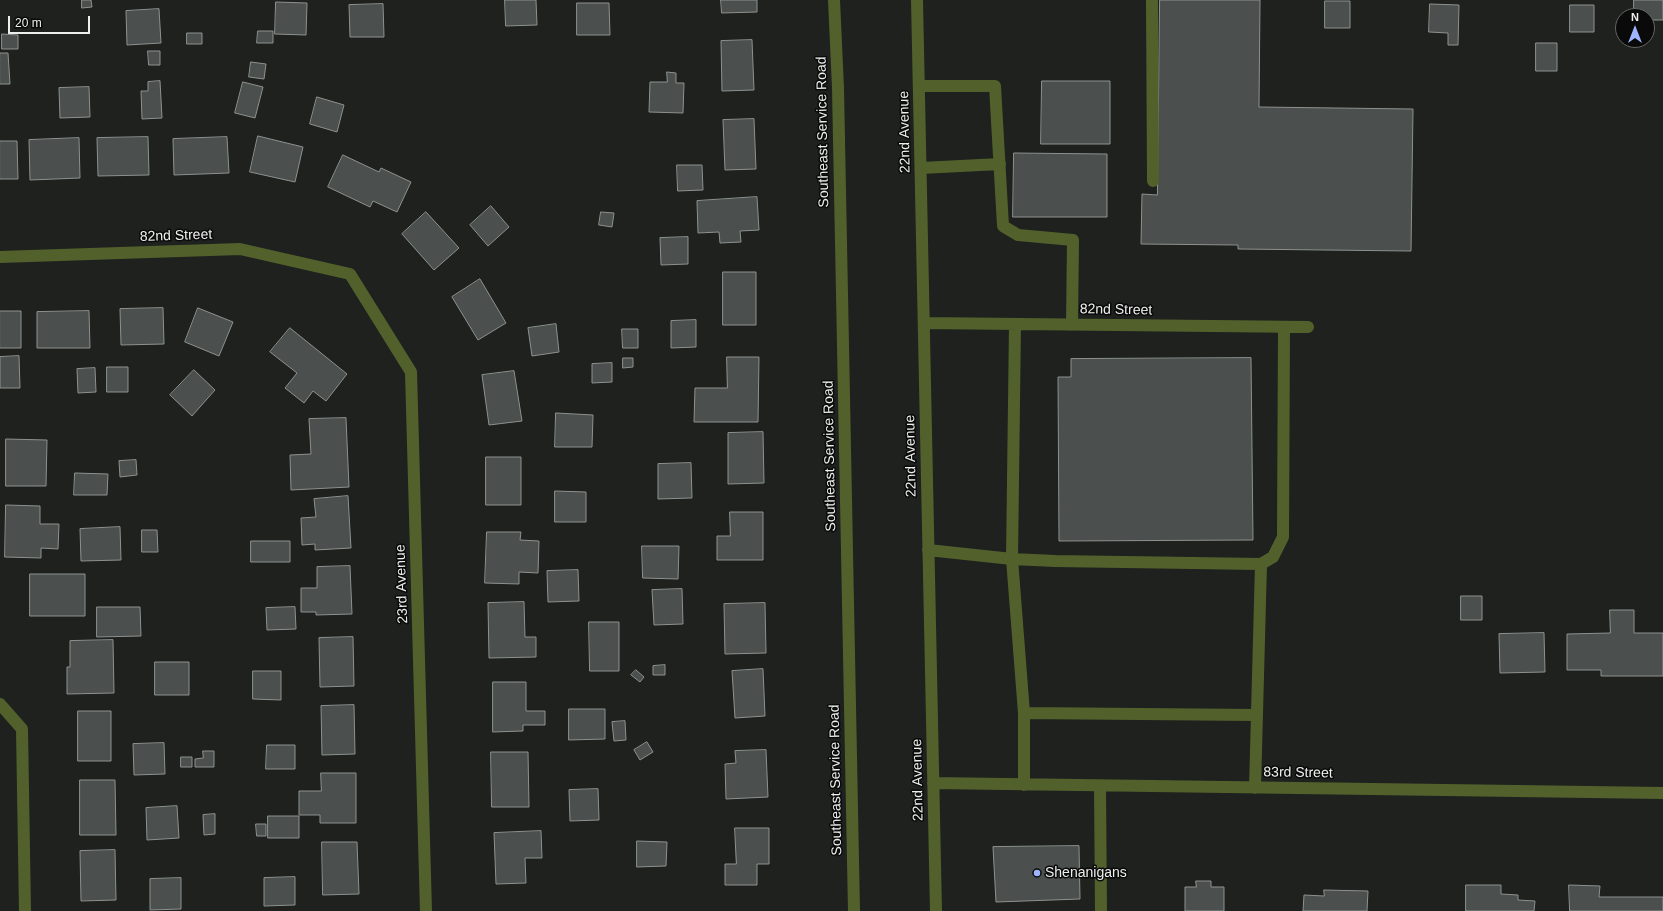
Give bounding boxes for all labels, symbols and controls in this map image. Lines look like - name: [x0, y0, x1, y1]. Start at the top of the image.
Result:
- scale bar: [10, 8, 92, 34]
- north arrow: [1615, 8, 1655, 48]
- text: N: [1631, 11, 1639, 23]
- text: 20 m: [15, 16, 42, 30]
- street label: Southeast Service Road: [813, 56, 833, 208]
- street label: 22nd Avenue: [896, 91, 914, 173]
- street label: 82nd Street: [140, 226, 212, 246]
- street label: 82nd Street: [1080, 301, 1152, 319]
- street label: Southeast Service Road: [820, 380, 840, 532]
- street label: 22nd Avenue: [902, 415, 920, 497]
- street label: 23rd Avenue: [392, 544, 412, 624]
- street label: Southeast Service Road: [826, 704, 846, 856]
- street label: 22nd Avenue: [909, 739, 927, 821]
- street label: 83rd Street: [1263, 764, 1333, 782]
- place label: Shenanigans: [1045, 865, 1127, 881]
- marker: Shenanigans: [1032, 868, 1042, 878]

